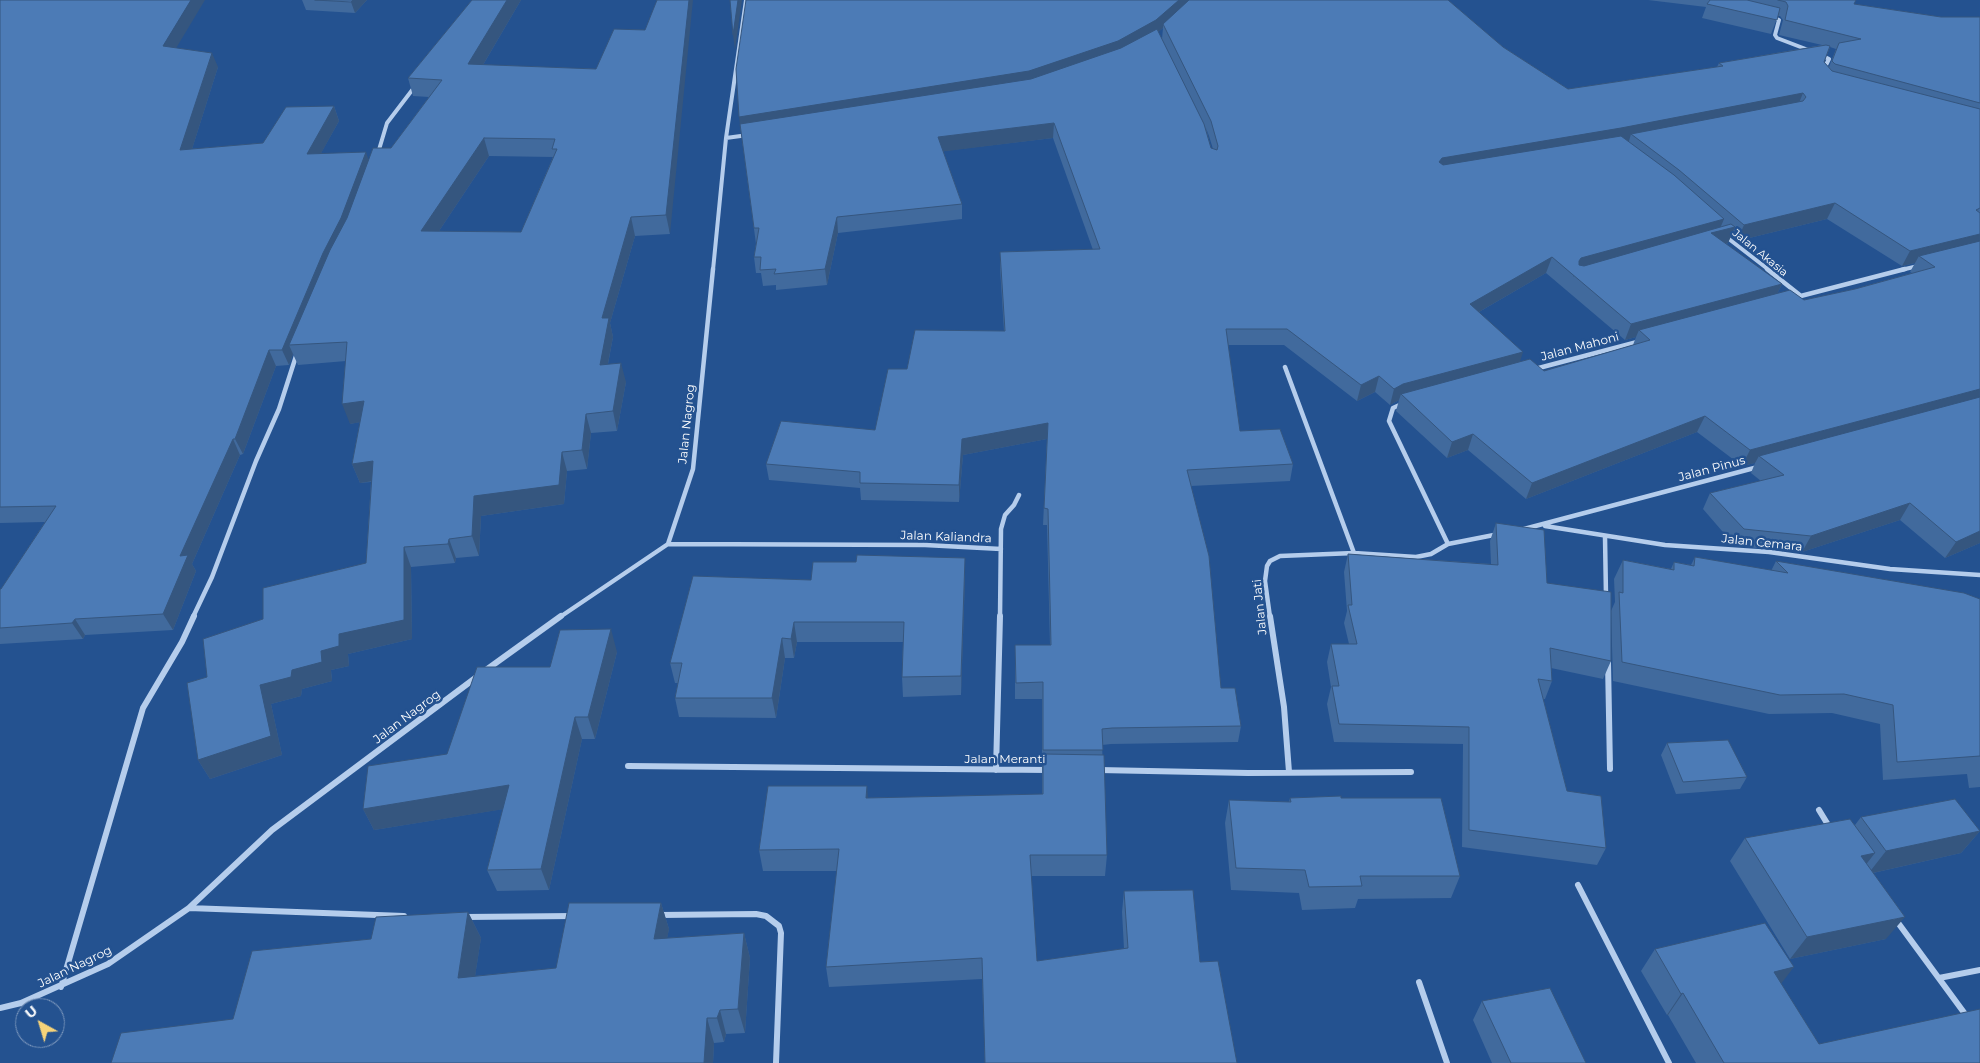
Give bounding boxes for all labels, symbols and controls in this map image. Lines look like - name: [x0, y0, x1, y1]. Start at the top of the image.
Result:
- street label: Jalan Akasia: [1730, 227, 1790, 279]
- street label: Jalan Mahoni: [1539, 330, 1621, 364]
- street label: Jalan Nagrog: [676, 383, 698, 465]
- street label: Jalan Pinus: [1677, 453, 1747, 485]
- street label: Jalan Kaliandra: [900, 528, 992, 546]
- street label: Jalan Cemara: [1721, 532, 1803, 554]
- street label: Jalan Jati: [1250, 578, 1270, 636]
- street label: Jalan Nagrog: [371, 687, 443, 747]
- street label: Jalan Meranti: [965, 752, 1045, 766]
- street label: Jalan Nagrog: [36, 943, 114, 991]
- north arrow: [15, 998, 65, 1048]
- text: U: [21, 1002, 41, 1023]

